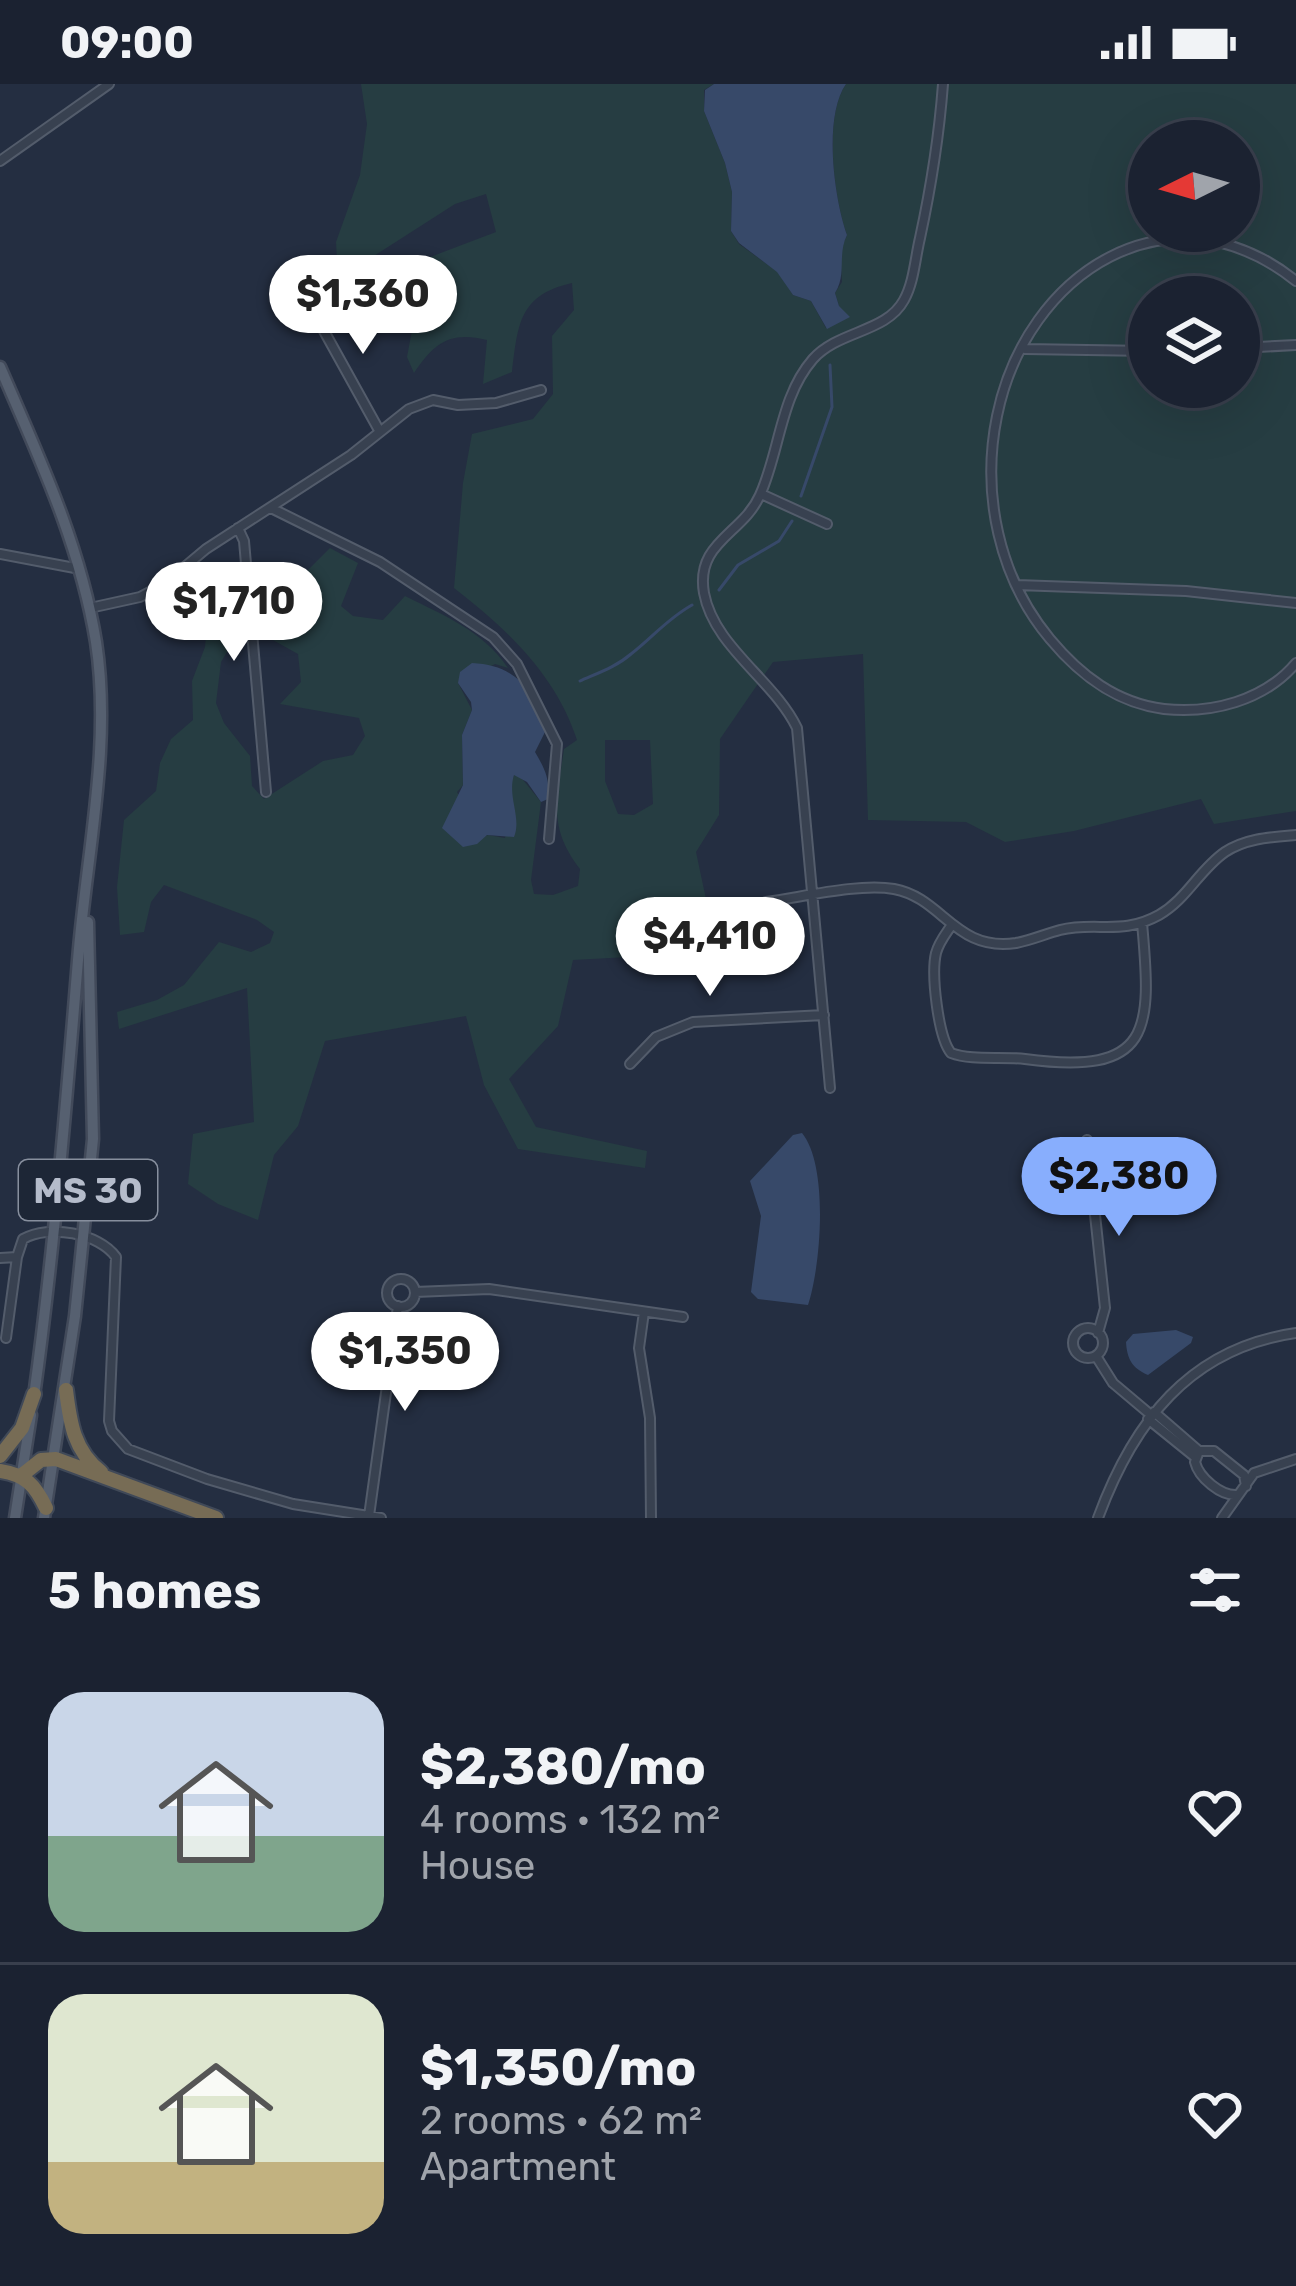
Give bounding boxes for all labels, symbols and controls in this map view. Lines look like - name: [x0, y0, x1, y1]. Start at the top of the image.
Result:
- text: 09:00: [60, 16, 194, 69]
- north arrow: [1128, 120, 1260, 252]
- map controls: [1128, 120, 1260, 408]
- pin: $1,360: [265, 255, 461, 357]
- text: $1,360: [296, 271, 430, 317]
- button: layers: [1128, 276, 1260, 408]
- pin: $1,710: [136, 562, 332, 664]
- text: $1,710: [172, 578, 296, 624]
- pin: $4,410: [612, 897, 808, 999]
- text: $4,410: [643, 913, 777, 959]
- pin: $2,380: [1021, 1137, 1217, 1239]
- text: $2,380: [1049, 1153, 1189, 1199]
- road number: MS 30: [19, 1160, 157, 1220]
- pin: $1,350: [307, 1312, 503, 1414]
- text: $1,350: [338, 1328, 472, 1374]
- icon: filters: [1182, 1557, 1248, 1623]
- text: 5 homes: [48, 1560, 261, 1621]
- text: $2,380/mo: [420, 1736, 706, 1797]
- icon: home: [144, 1740, 288, 1884]
- icon: heart: [1182, 1779, 1248, 1845]
- text: 4 rooms · 132 m²: [420, 1797, 720, 1843]
- text: House: [420, 1843, 535, 1889]
- text: $1,350/mo: [420, 2037, 697, 2098]
- icon: home: [144, 2042, 288, 2186]
- icon: heart: [1182, 2081, 1248, 2147]
- text: 2 rooms · 62 m²: [420, 2098, 702, 2144]
- text: Apartment: [420, 2144, 616, 2190]

